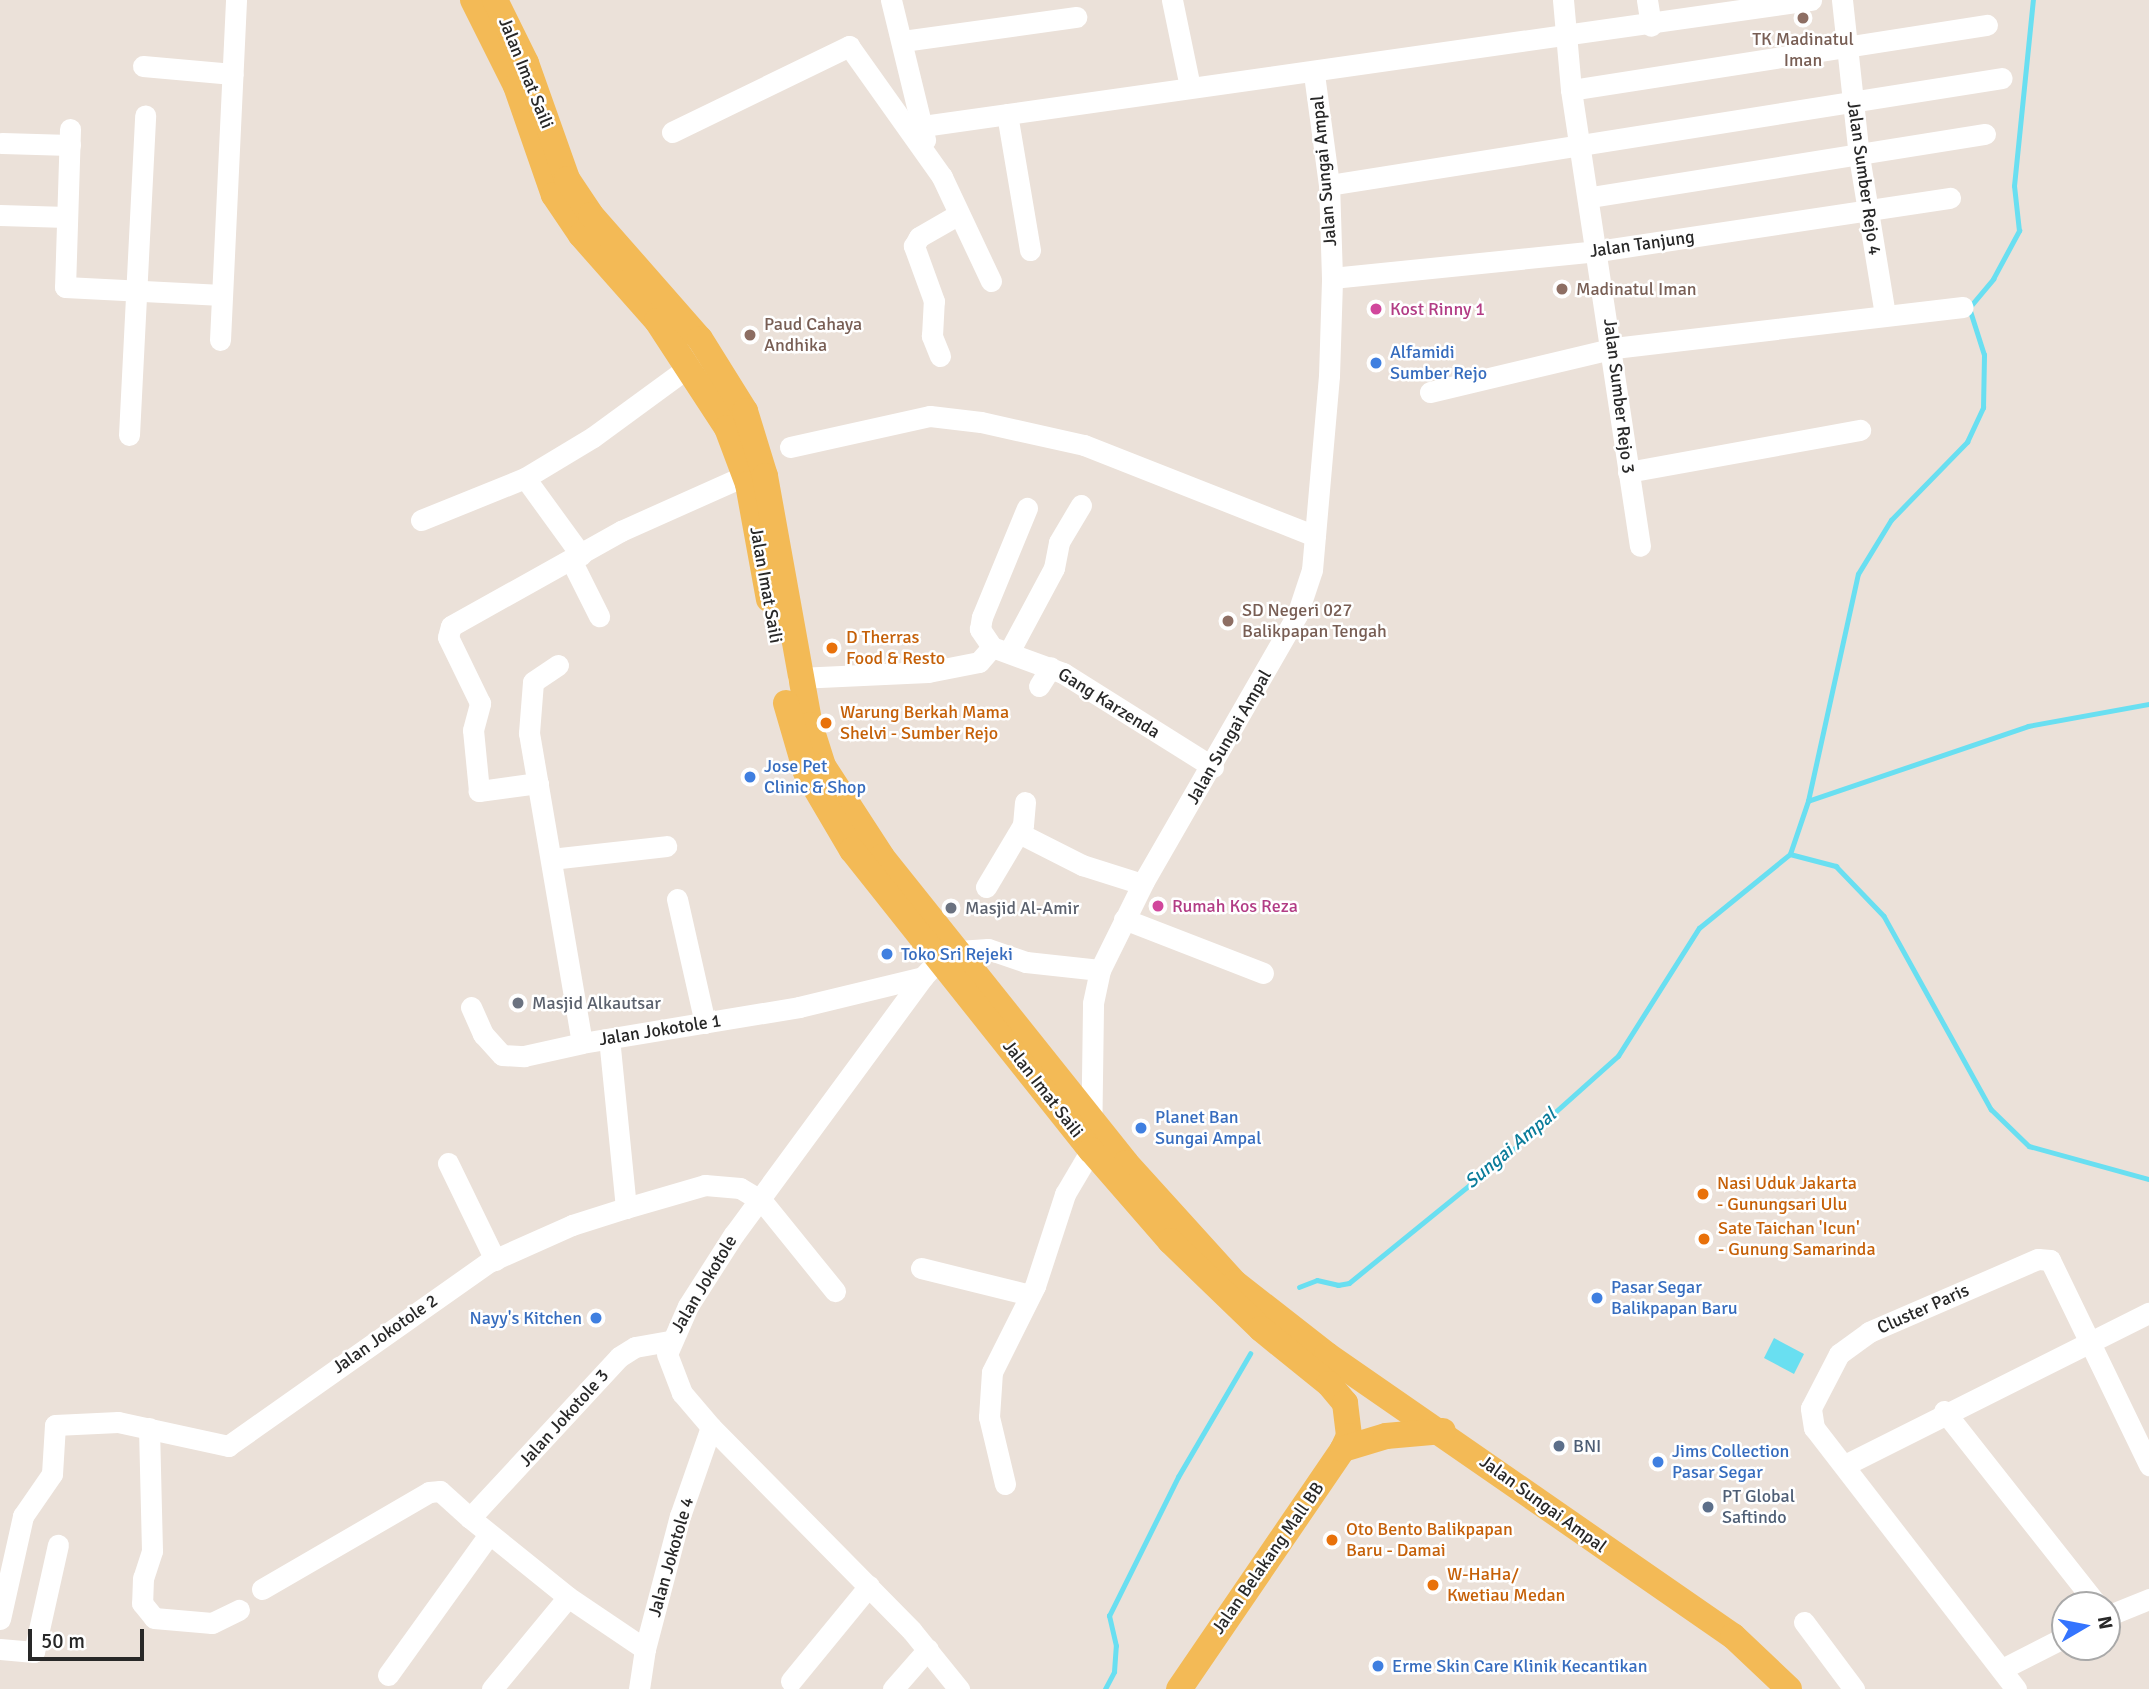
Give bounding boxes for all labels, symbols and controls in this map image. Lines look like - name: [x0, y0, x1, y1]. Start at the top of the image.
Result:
- marker: TK Madinatul Iman: [1795, 10, 1811, 26]
- street label: Jalan Imat Saili: [494, 14, 558, 132]
- place label: TK Madinatul Iman: [1752, 29, 1854, 72]
- street label: Jalan Sungai Ampal: [1307, 95, 1341, 247]
- street label: Jalan Sumber Rejo 4: [1842, 99, 1886, 257]
- street label: Jalan Tanjung: [1588, 226, 1696, 262]
- place label: Madinatul Iman: [1576, 278, 1697, 300]
- marker: Madinatul Iman: [1554, 281, 1570, 297]
- place label: Kost Rinny 1: [1390, 298, 1485, 320]
- marker: Kost Rinny 1: [1368, 301, 1384, 317]
- place label: Paud Cahaya Andhika: [764, 314, 862, 356]
- street label: Jalan Sumber Rejo 3: [1599, 317, 1639, 475]
- marker: Paud Cahaya Andhika: [742, 327, 758, 343]
- place label: Alfamidi Sumber Rejo: [1390, 342, 1487, 384]
- marker: Alfamidi Sumber Rejo: [1368, 355, 1384, 371]
- street label: Jalan Imat Saili: [745, 525, 787, 645]
- place label: SD Negeri 027 Balikpapan Tengah: [1242, 600, 1387, 642]
- marker: SD Negeri 027 Balikpapan Tengah: [1220, 613, 1236, 629]
- place label: D Therras Food & Resto: [846, 627, 945, 670]
- marker: D Therras Food & Resto: [824, 640, 840, 656]
- street label: Gang Karzenda: [1054, 663, 1164, 743]
- street label: Jalan Sungai Ampal: [1182, 666, 1276, 808]
- place label: Warung Berkah Mama Shelvi - Sumber Rejo: [840, 702, 1009, 744]
- marker: Warung Berkah Mama Shelvi - Sumber Rejo: [818, 715, 834, 731]
- place label: Jose Pet Clinic & Shop: [764, 756, 866, 798]
- marker: Jose Pet Clinic & Shop: [742, 769, 758, 785]
- place label: Rumah Kos Reza: [1172, 895, 1298, 917]
- place label: Masjid Al-Amir: [965, 897, 1079, 919]
- marker: Rumah Kos Reza: [1150, 898, 1166, 914]
- marker: Masjid Al-Amir: [943, 900, 959, 916]
- place label: Toko Sri Rejeki: [901, 943, 1013, 965]
- marker: Toko Sri Rejeki: [879, 946, 895, 962]
- place label: Masjid Alkautsar: [532, 992, 661, 1014]
- marker: Masjid Alkautsar: [510, 995, 526, 1011]
- street label: Jalan Jokotole 1: [597, 1010, 723, 1050]
- street label: Jalan Imat Saili: [998, 1036, 1088, 1142]
- water label: Sungai Ampal: [1461, 1104, 1561, 1194]
- place label: Planet Ban Sungai Ampal: [1155, 1107, 1261, 1150]
- marker: Planet Ban Sungai Ampal: [1133, 1120, 1149, 1136]
- place label: Nasi Uduk Jakarta - Gunungsari Ulu: [1717, 1173, 1857, 1216]
- marker: Nasi Uduk Jakarta - Gunungsari Ulu: [1695, 1186, 1711, 1202]
- place label: Sate Taichan 'Icun' - Gunung Samarinda: [1718, 1218, 1876, 1260]
- street label: Jalan Jokotole: [666, 1231, 742, 1337]
- marker: Sate Taichan 'Icun' - Gunung Samarinda: [1696, 1231, 1712, 1247]
- place label: Pasar Segar Balikpapan Baru: [1611, 1277, 1738, 1320]
- street label: Cluster Paris: [1874, 1279, 1972, 1339]
- street label: Jalan Jokotole 2: [328, 1290, 442, 1378]
- marker: Pasar Segar Balikpapan Baru: [1589, 1290, 1605, 1306]
- place label: Nayy's Kitchen: [470, 1307, 582, 1329]
- marker: Nayy's Kitchen: [588, 1310, 604, 1326]
- street label: Jalan Jokotole 3: [515, 1365, 613, 1471]
- place label: BNI: [1573, 1435, 1601, 1457]
- marker: BNI: [1551, 1438, 1567, 1454]
- place label: Jims Collection Pasar Segar: [1672, 1441, 1789, 1484]
- street label: Jalan Sungai Ampal: [1475, 1451, 1611, 1557]
- marker: Jims Collection Pasar Segar: [1650, 1454, 1666, 1470]
- street label: Jalan Belakang Mall BB: [1207, 1478, 1329, 1638]
- place label: PT Global Saftindo: [1722, 1486, 1795, 1528]
- street label: Jalan Jokotole 4: [644, 1495, 698, 1619]
- marker: PT Global Saftindo: [1700, 1499, 1716, 1515]
- place label: Oto Bento Balikpapan Baru - Damai: [1346, 1519, 1513, 1562]
- marker: Oto Bento Balikpapan Baru - Damai: [1324, 1532, 1340, 1548]
- place label: W-HaHa/ Kwetiau Medan: [1447, 1564, 1565, 1606]
- marker: W-HaHa/ Kwetiau Medan: [1425, 1577, 1441, 1593]
- north arrow: [2051, 1591, 2121, 1661]
- text: N: [2092, 1614, 2118, 1631]
- scale bar: [32, 1616, 147, 1660]
- text: 50 m: [41, 1628, 85, 1654]
- place label: Erme Skin Care Klinik Kecantikan: [1392, 1655, 1647, 1677]
- marker: Erme Skin Care Klinik Kecantikan: [1370, 1658, 1386, 1674]

